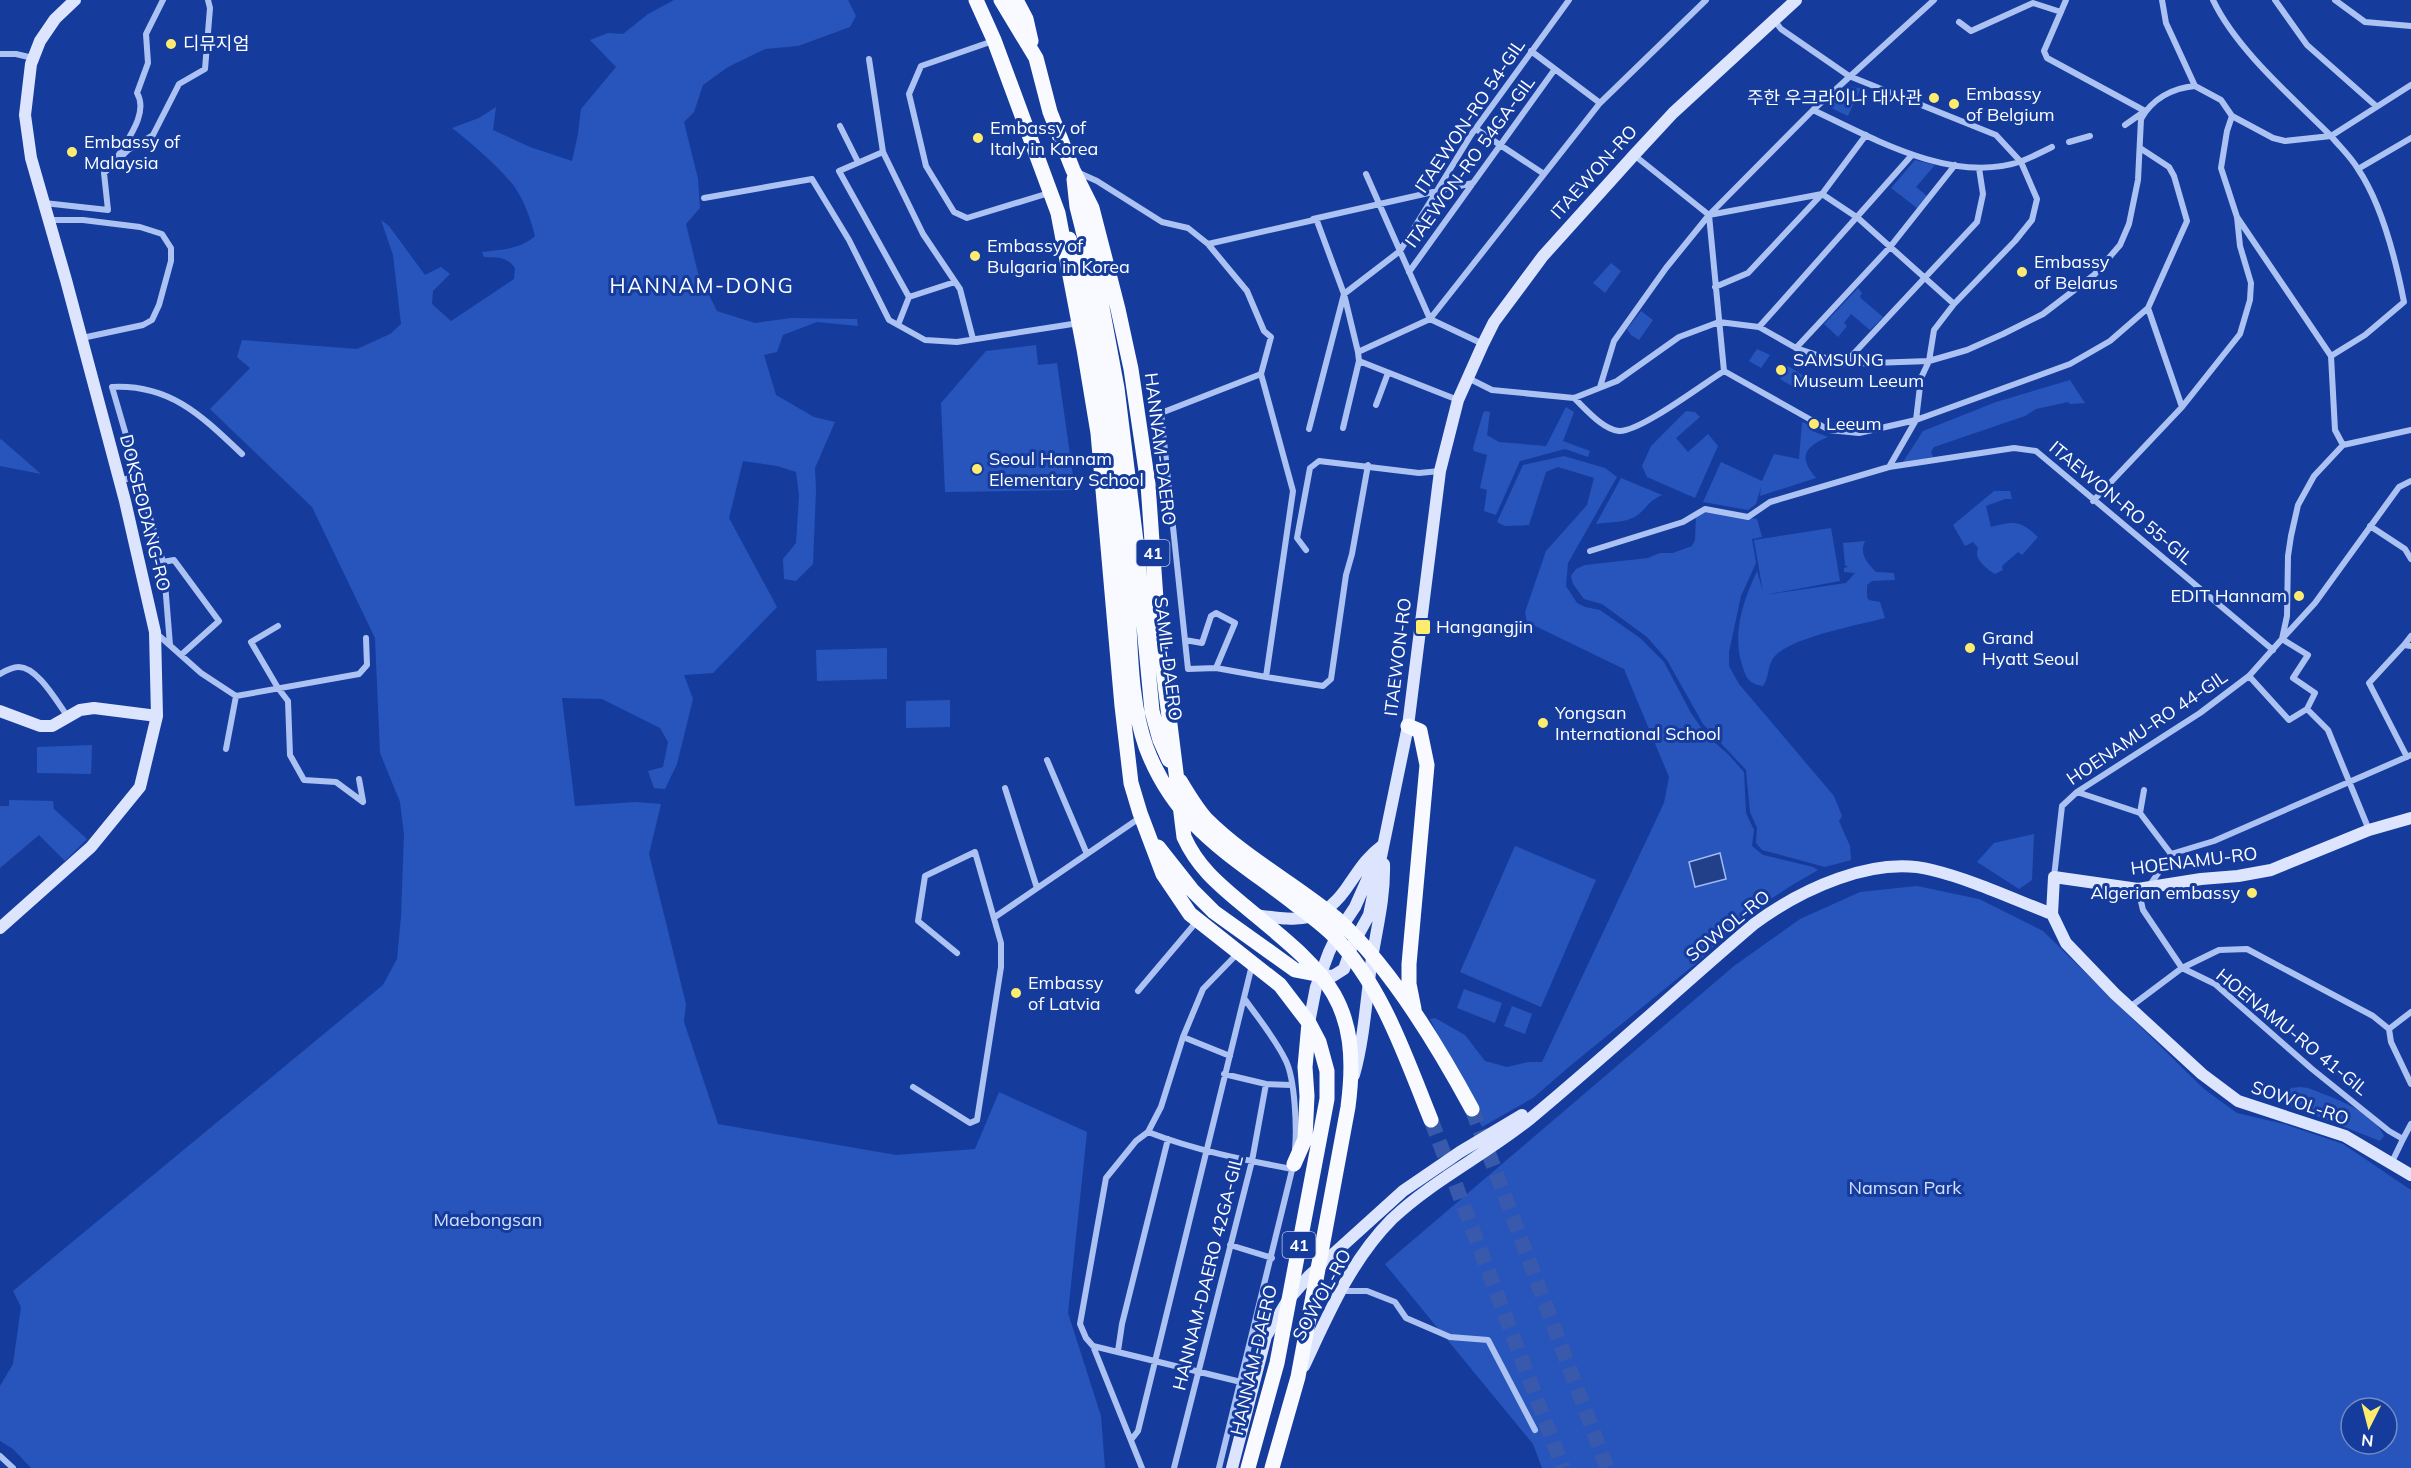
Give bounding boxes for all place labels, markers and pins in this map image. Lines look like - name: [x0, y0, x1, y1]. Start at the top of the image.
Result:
- place label: 디뮤지엄: [183, 32, 249, 55]
- marker: 디뮤지엄: [164, 37, 178, 51]
- place label: Embassy of Belgium: [1966, 82, 2055, 126]
- place label: 주한 우크라이나 대사관: [1747, 86, 1922, 109]
- marker: 주한 우크라이나 대사관: [1927, 91, 1941, 105]
- marker: Embassy of Belgium: [1947, 97, 1961, 111]
- place label: Embassy of Italy in Korea: [990, 116, 1098, 160]
- place label: Embassy of Malaysia: [84, 130, 181, 174]
- marker: Embassy of Italy in Korea: [971, 131, 985, 145]
- marker: Embassy of Malaysia: [65, 145, 79, 159]
- place label: Embassy of Bulgaria in Korea: [987, 234, 1130, 278]
- marker: Embassy of Bulgaria in Korea: [968, 249, 982, 263]
- place label: Embassy of Belarus: [2034, 250, 2118, 294]
- marker: Embassy of Belarus: [2015, 265, 2029, 279]
- place label: SAMSUNG Museum Leeum: [1793, 348, 1924, 392]
- marker: SAMSUNG Museum Leeum: [1774, 363, 1788, 377]
- place label: Leeum: [1826, 412, 1882, 435]
- marker: Leeum: [1807, 417, 1821, 431]
- place label: Seoul Hannam Elementary School: [989, 447, 1144, 491]
- marker: Seoul Hannam Elementary School: [970, 462, 984, 476]
- place label: EDIT Hannam: [2170, 584, 2287, 607]
- marker: EDIT Hannam: [2292, 589, 2306, 603]
- place label: Hangangjin: [1436, 615, 1533, 638]
- marker: Hangangjin: [1414, 618, 1432, 636]
- place label: Grand Hyatt Seoul: [1982, 626, 2079, 670]
- marker: Grand Hyatt Seoul: [1963, 641, 1977, 655]
- place label: Yongsan International School: [1554, 701, 1721, 745]
- marker: Yongsan International School: [1536, 716, 1550, 730]
- place label: Algerian embassy: [2091, 881, 2240, 904]
- marker: Algerian embassy: [2245, 886, 2259, 900]
- place label: Embassy of Latvia: [1028, 971, 1104, 1015]
- marker: Embassy of Latvia: [1009, 986, 1023, 1000]

